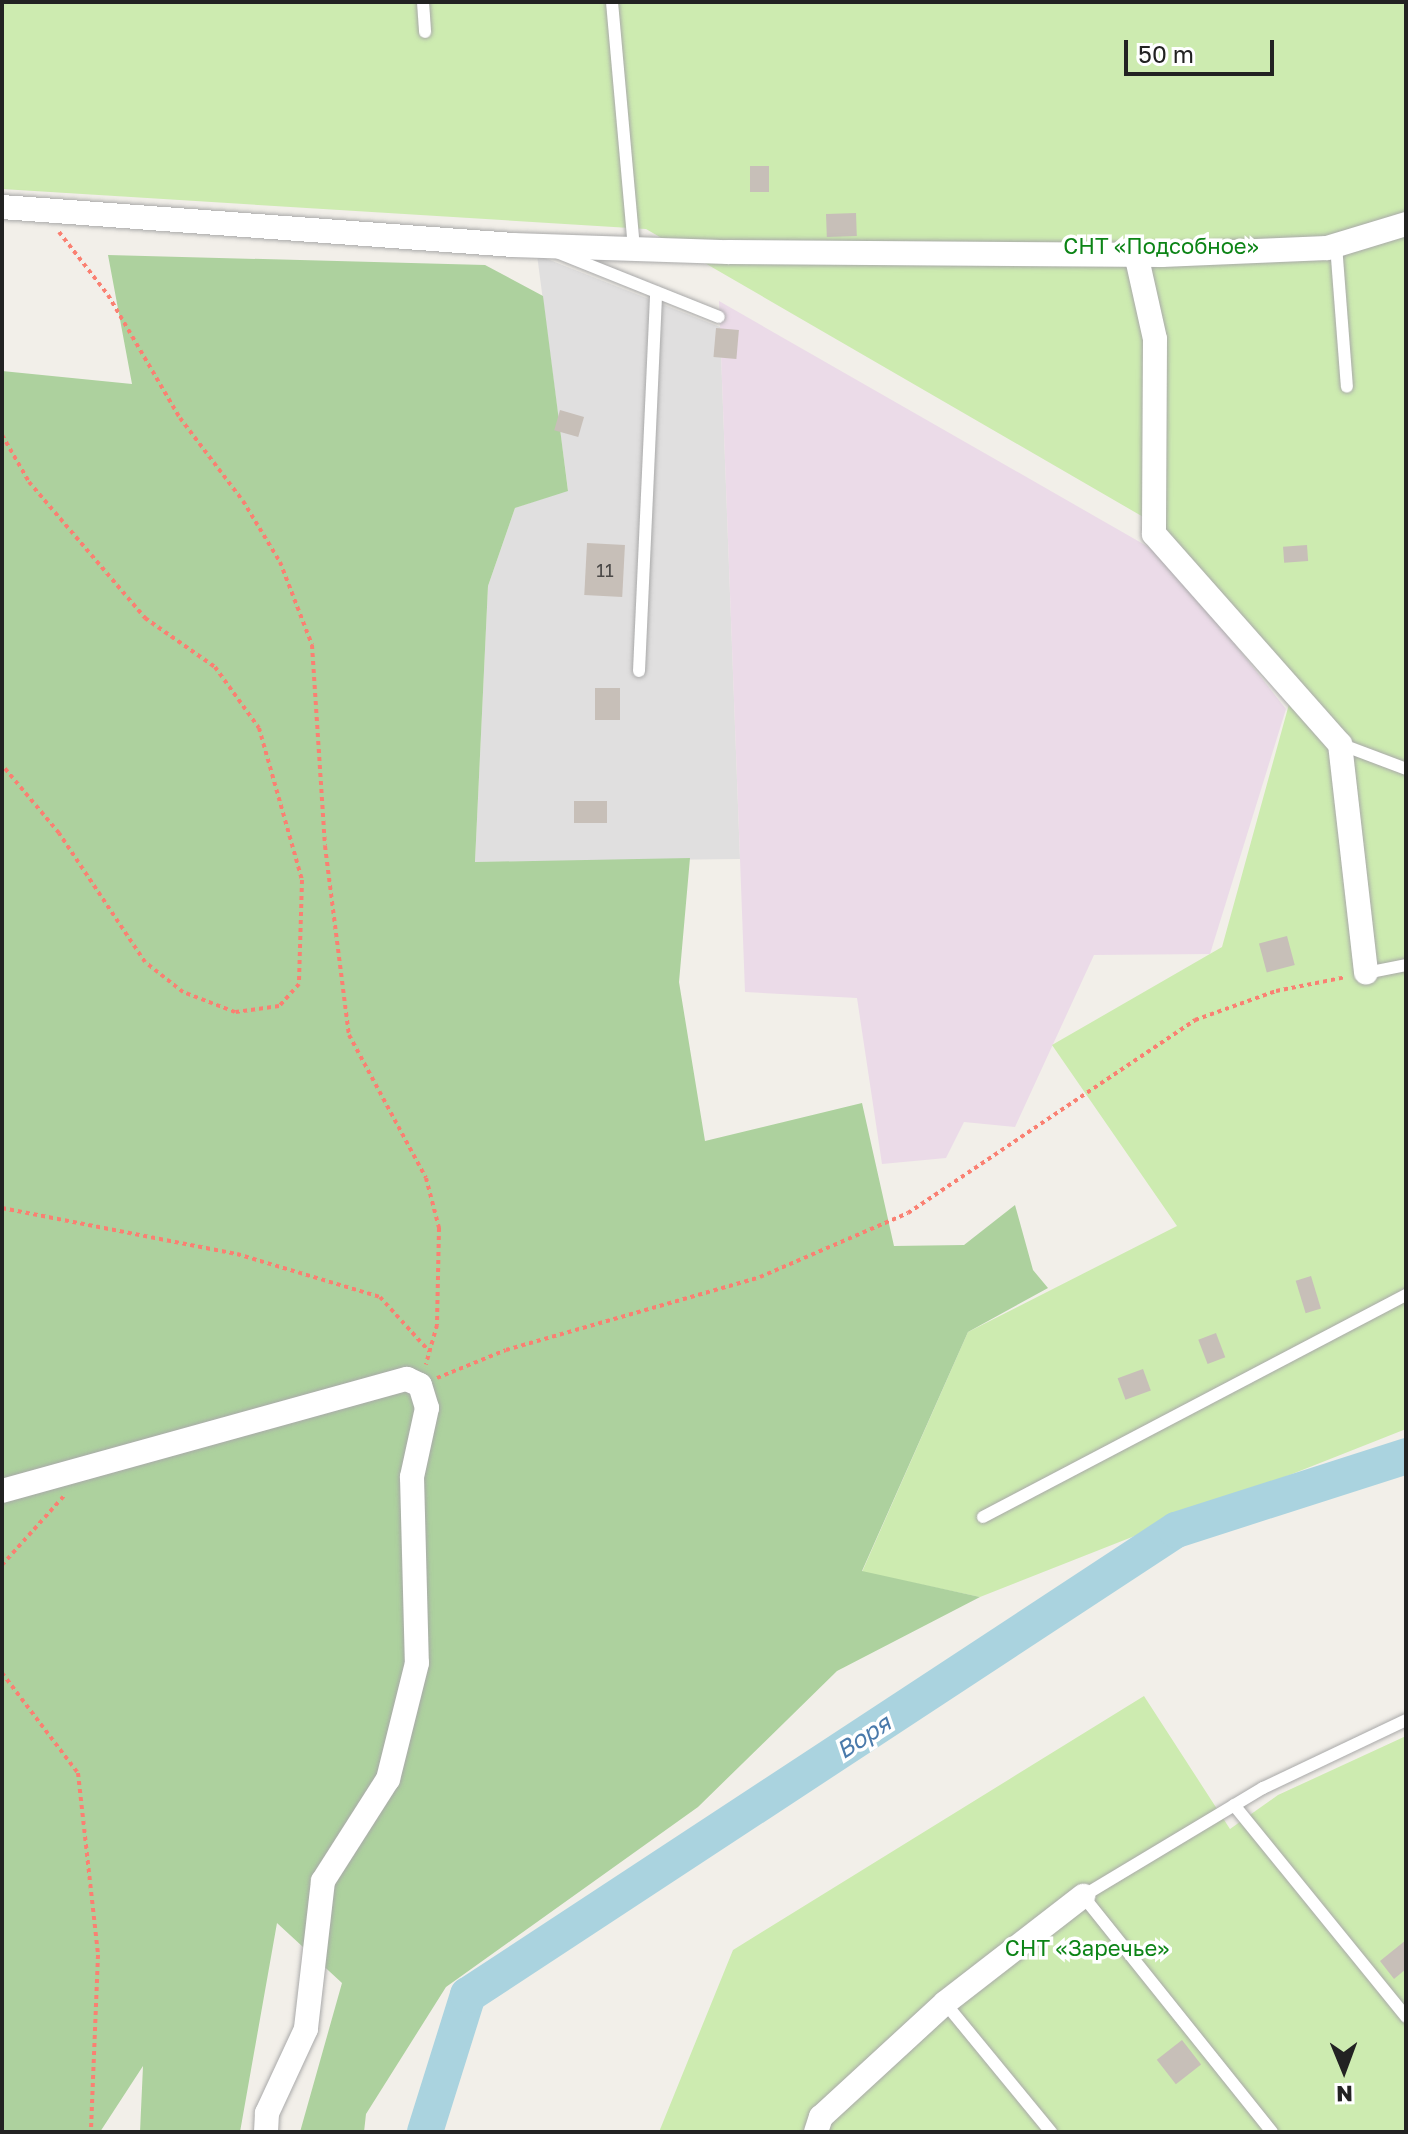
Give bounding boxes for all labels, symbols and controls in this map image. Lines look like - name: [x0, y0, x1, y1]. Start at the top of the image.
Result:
- scale bar: [1128, 24, 1278, 74]
- text: 50 m: [1138, 39, 1194, 68]
- park label: СНТ «Подсобное»: [1063, 233, 1259, 259]
- house number: 11: [596, 559, 614, 581]
- water label: Воря: [830, 1708, 896, 1764]
- park label: СНТ «Заречье»: [1005, 1935, 1169, 1961]
- north arrow: [1304, 2030, 1384, 2110]
- text: N: [1336, 2081, 1353, 2108]

